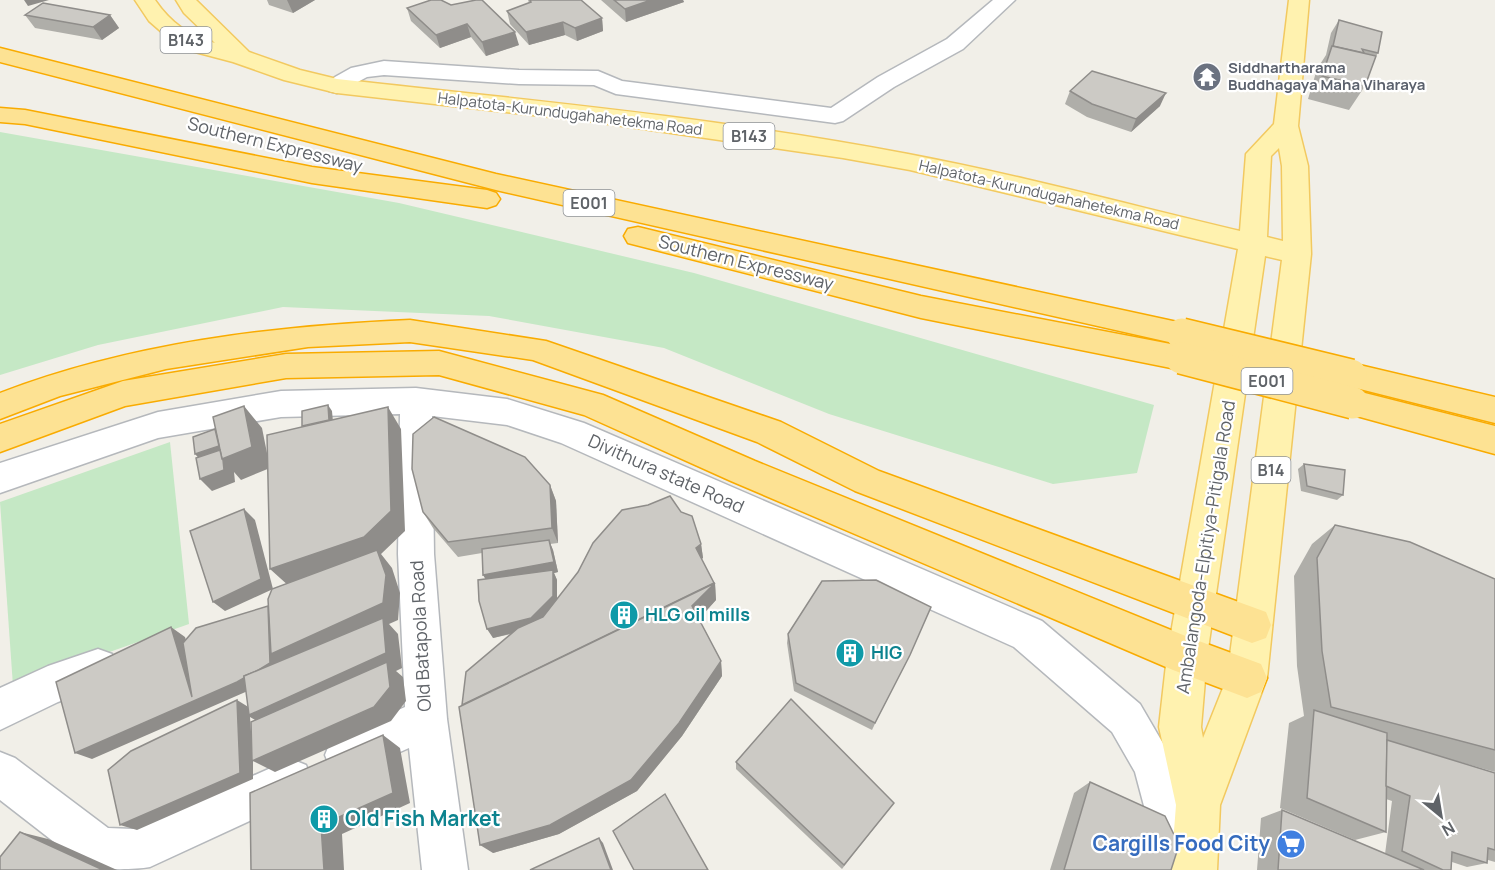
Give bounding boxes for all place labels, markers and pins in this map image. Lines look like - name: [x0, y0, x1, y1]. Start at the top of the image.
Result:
- place label: Siddhartharama Buddhagaya Maha Viharaya: [1228, 57, 1425, 95]
- temple icon: Siddhartharama Buddhagaya Maha Viharaya: [1191, 61, 1223, 93]
- building icon: HLG oil mills: [608, 599, 640, 631]
- place label: HLG oil mills: [645, 602, 750, 626]
- building icon: HlG: [834, 637, 866, 669]
- place label: HlG: [871, 640, 902, 664]
- building icon: Old Fish Market: [308, 803, 340, 835]
- place label: Old Fish Market: [345, 804, 501, 832]
- supermarket icon: Cargills Food City: [1275, 828, 1307, 860]
- place label: Cargills Food City: [1093, 829, 1270, 857]

